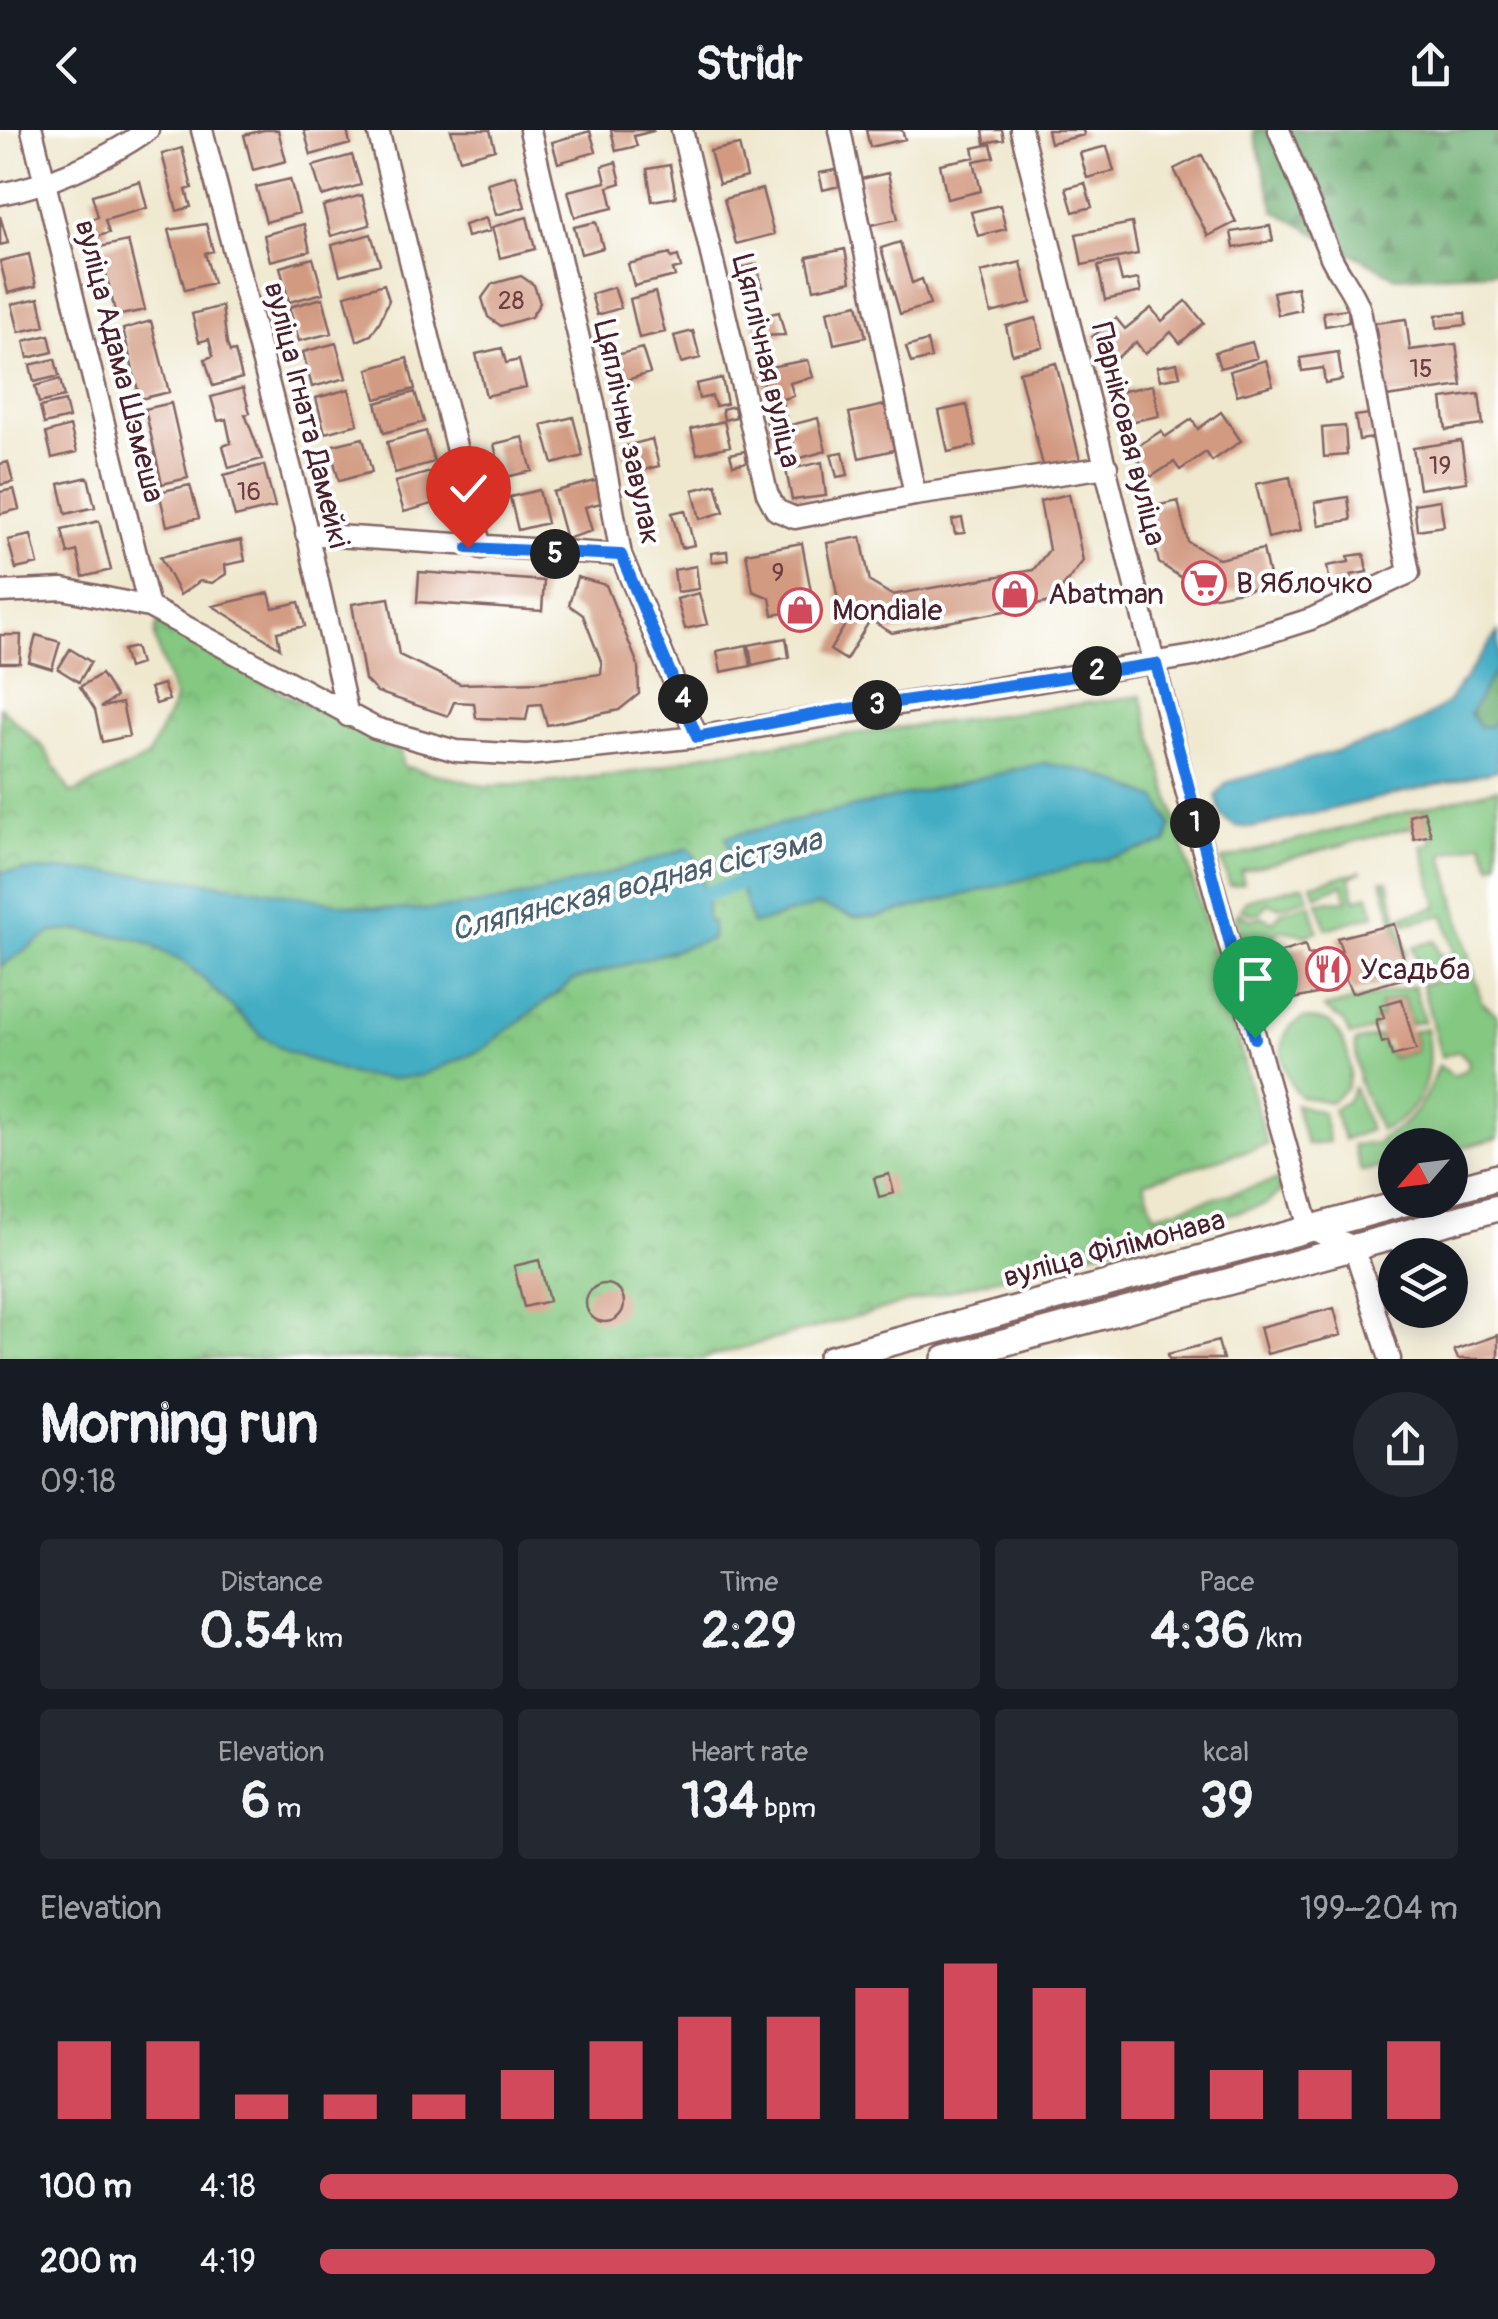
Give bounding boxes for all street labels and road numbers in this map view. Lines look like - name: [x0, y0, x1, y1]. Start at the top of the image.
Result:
- street label: вуліца Адама Шэмеша: [66, 216, 173, 506]
- street label: Цяплічная вуліца: [724, 251, 809, 471]
- street label: вуліца Ігната Дамейкі: [256, 278, 357, 552]
- street label: Цяплічны завулак: [586, 316, 669, 548]
- street label: Парніковая вуліца: [1083, 319, 1174, 550]
- street label: вуліца Філімонава: [999, 1201, 1229, 1296]

